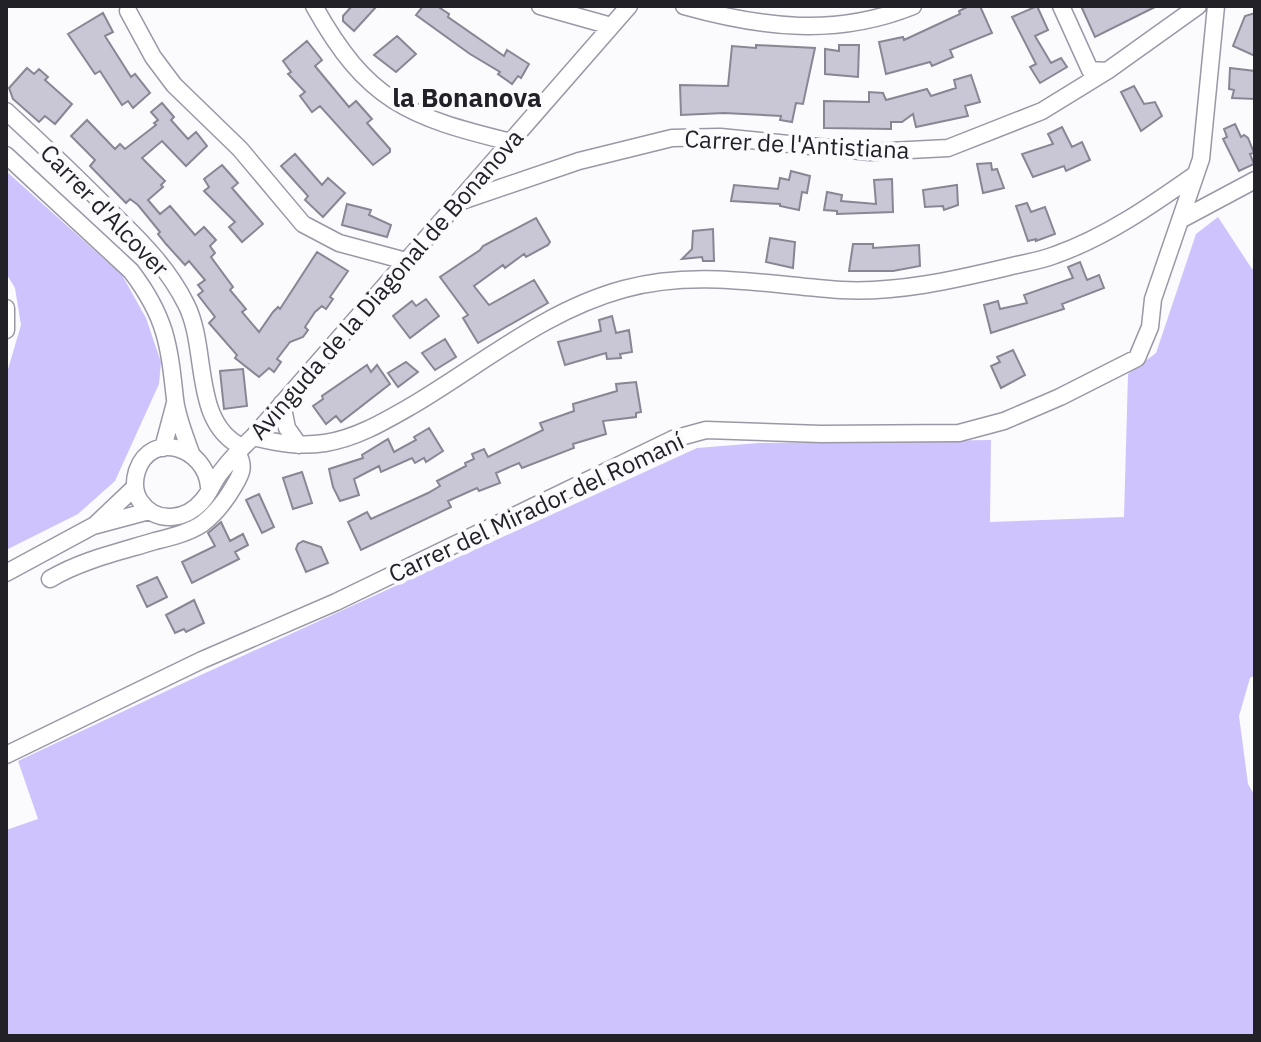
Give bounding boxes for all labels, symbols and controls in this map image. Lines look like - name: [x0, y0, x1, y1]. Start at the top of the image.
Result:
- district label: la Bonanova: [392, 80, 542, 114]
- street label: Avinguda de la Diagonal de Bonanova: [242, 122, 530, 446]
- street label: Carrer de l'Antistiana: [684, 122, 911, 166]
- street label: Carrer d'Alcover: [34, 137, 176, 283]
- street label: Carrer del Mirador del Romaní: [383, 424, 689, 590]

